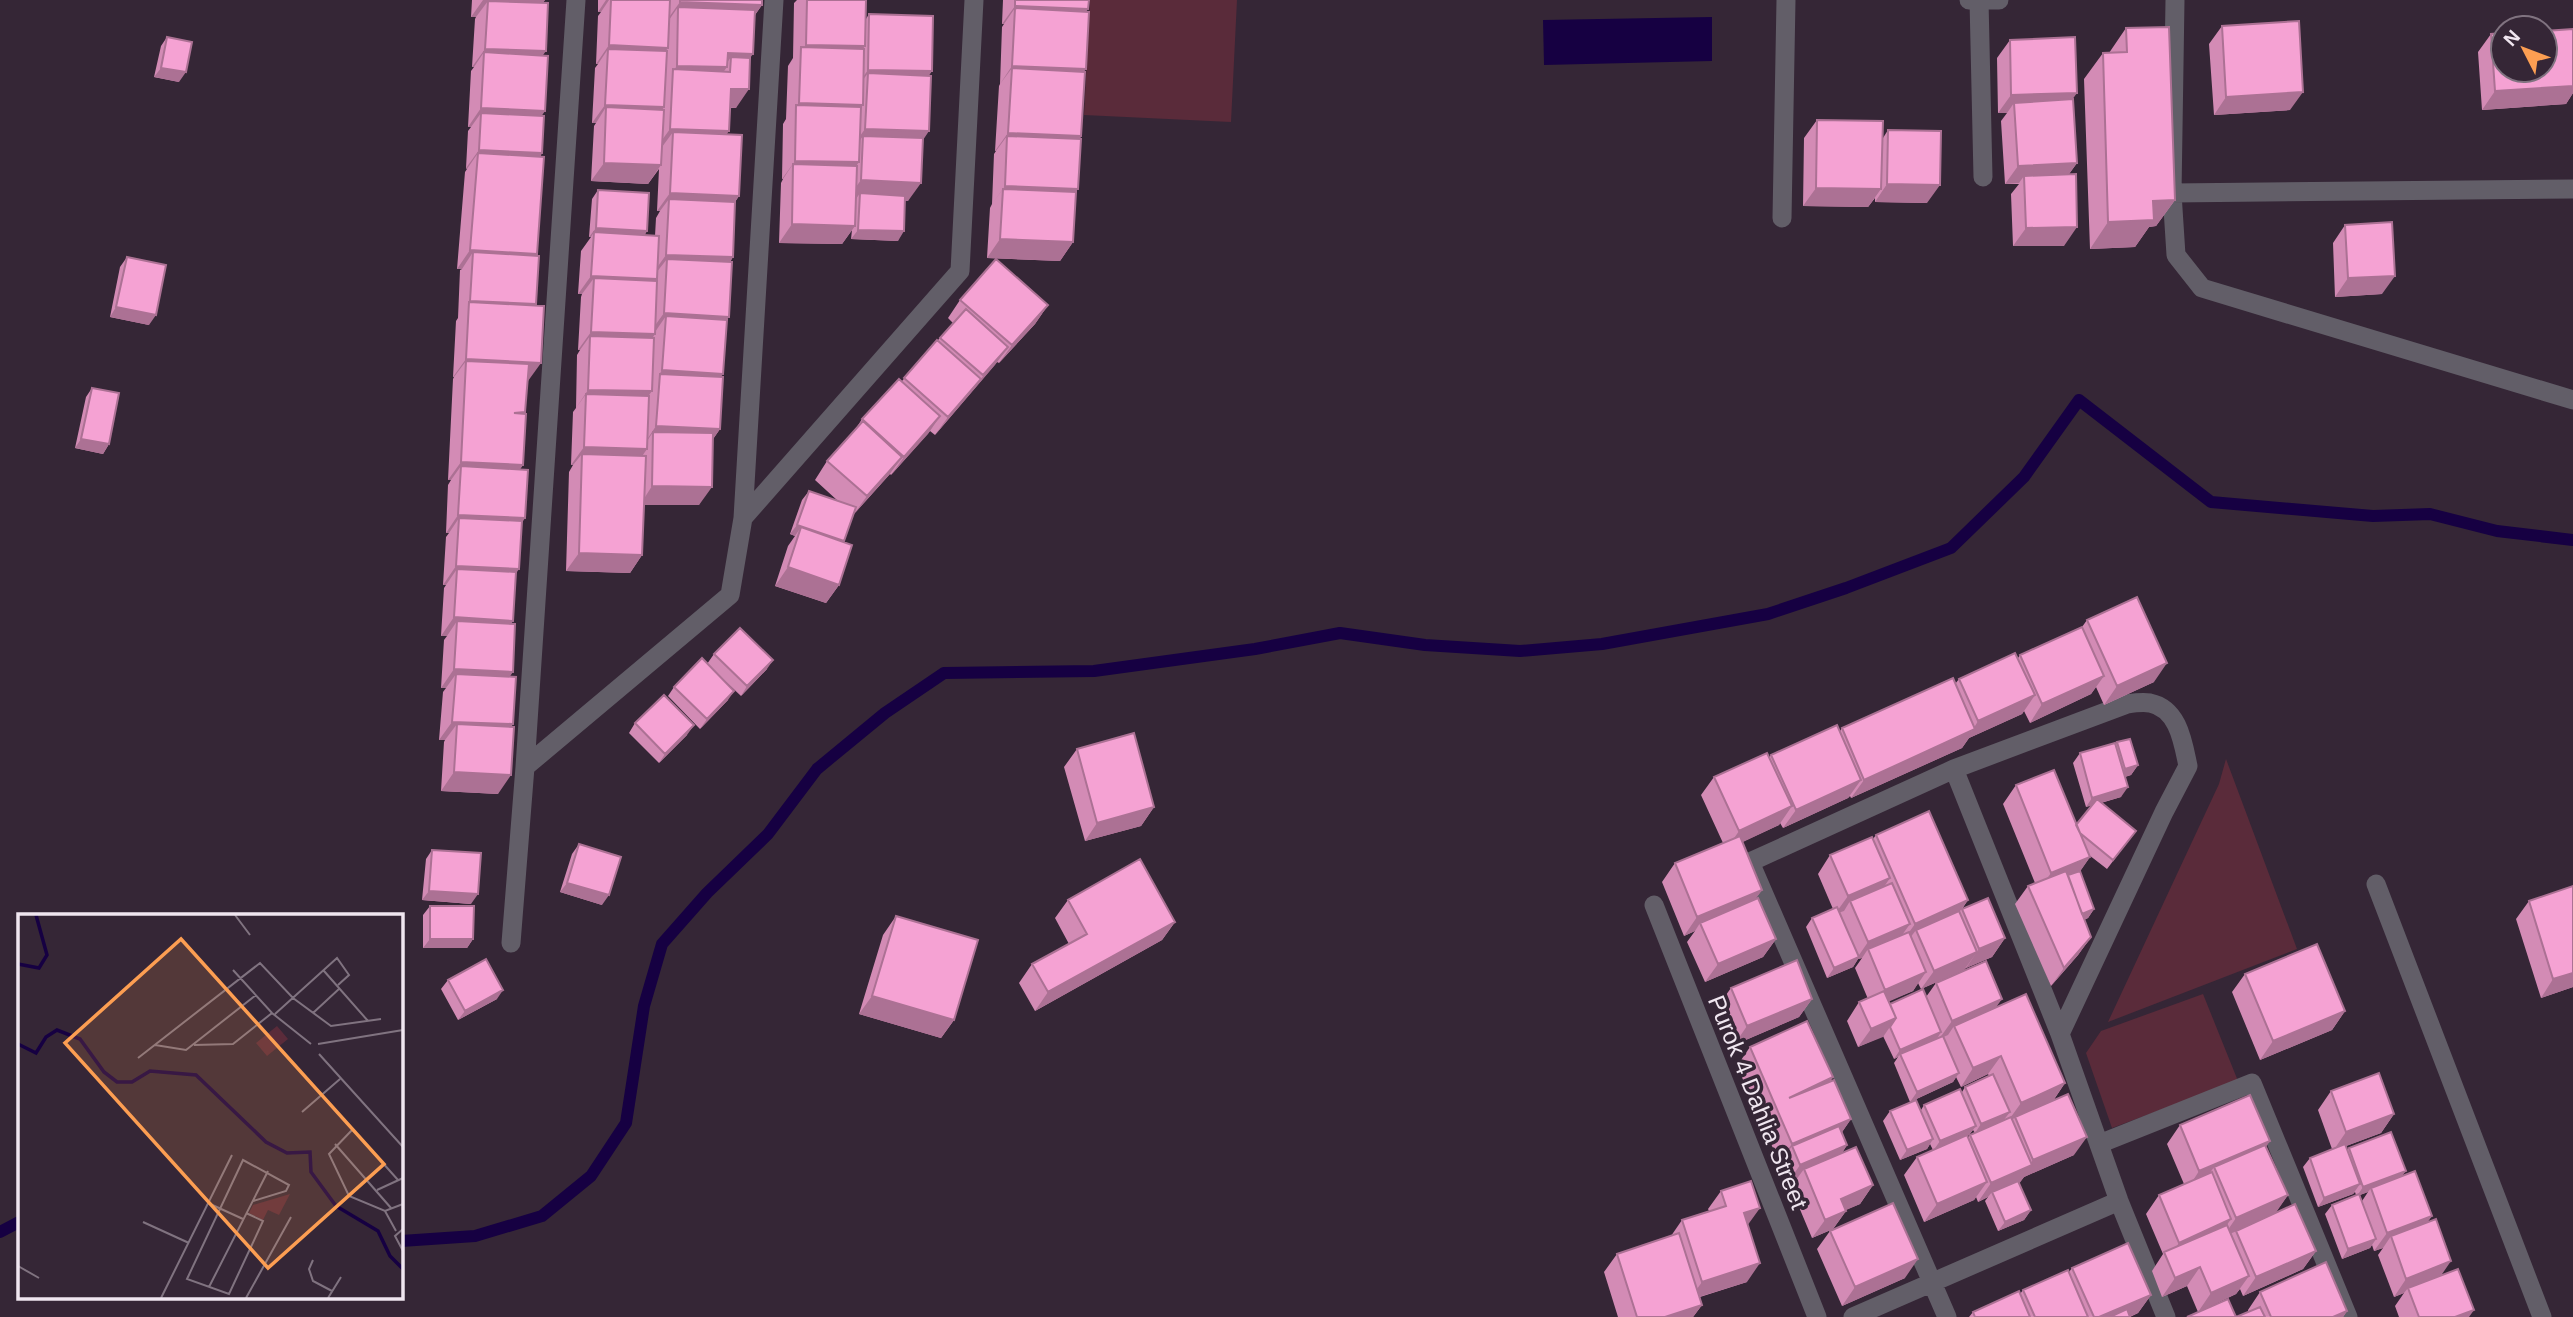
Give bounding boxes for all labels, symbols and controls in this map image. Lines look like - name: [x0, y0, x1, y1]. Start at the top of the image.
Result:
- north arrow: [2489, 14, 2559, 84]
- text: N: [2499, 26, 2524, 50]
- inset map: [18, 914, 402, 1300]
- street label: Purok 4 Dahlia Street: [1703, 991, 1813, 1213]

